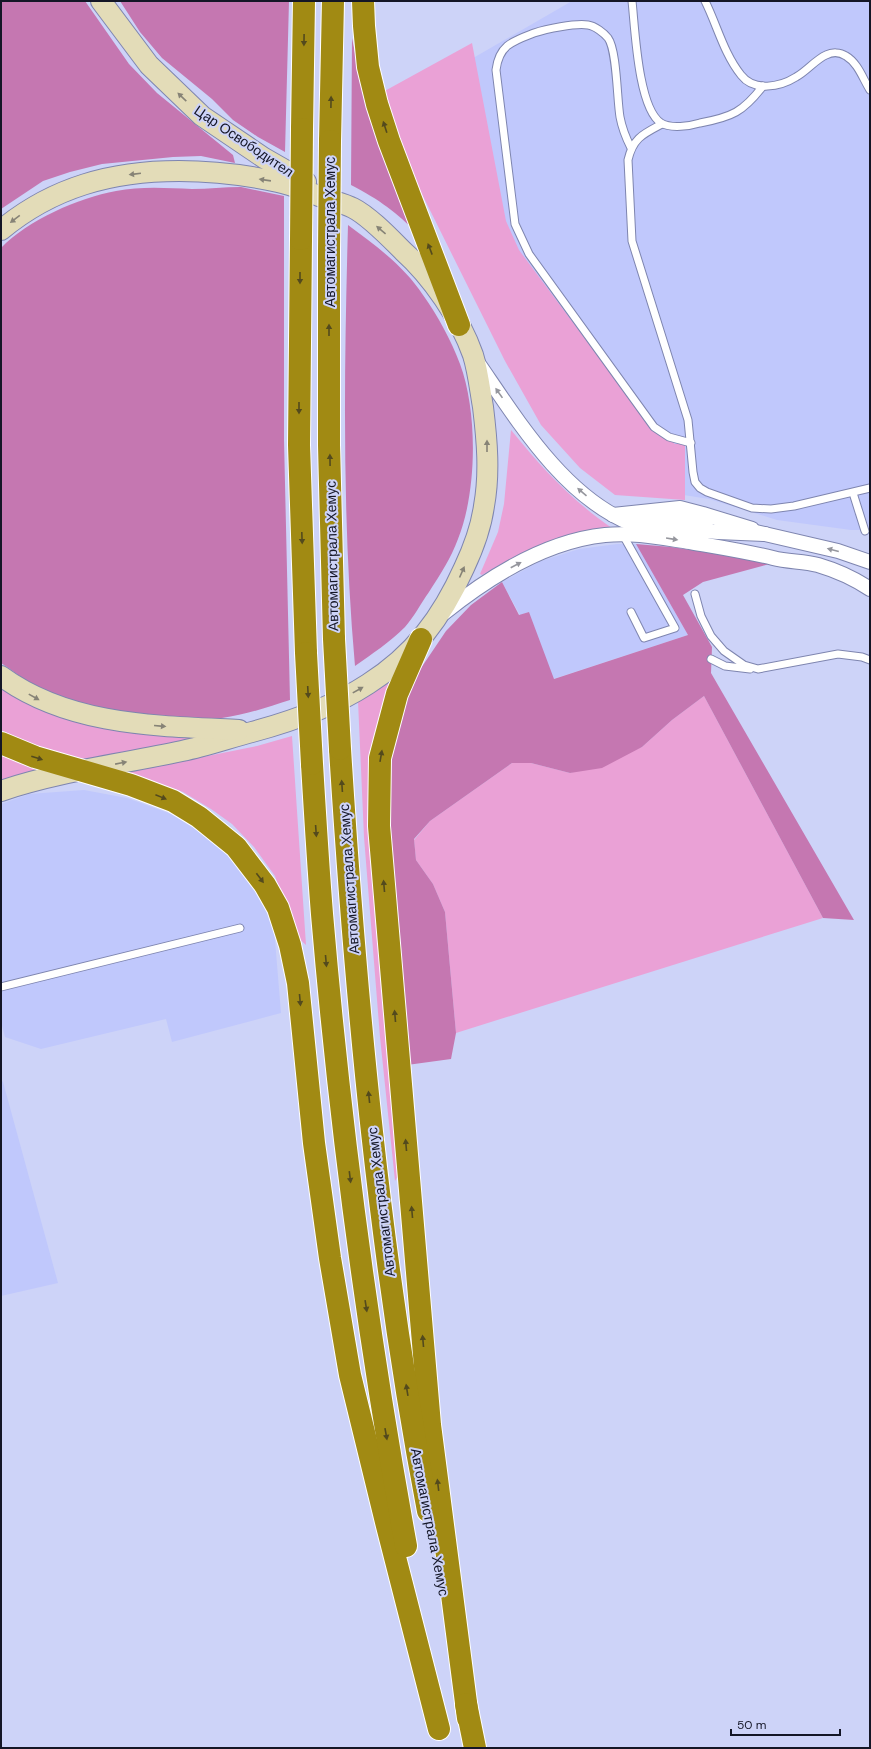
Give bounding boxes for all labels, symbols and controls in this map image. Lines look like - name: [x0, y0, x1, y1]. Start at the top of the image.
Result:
- one-way arrow: [301, 34, 307, 47]
- one-way arrow: [177, 92, 187, 102]
- one-way arrow: [328, 95, 334, 108]
- street label: Цар Освободител: [191, 101, 297, 181]
- one-way arrow: [381, 121, 387, 133]
- street label: Автомагистрала Хемус: [321, 157, 339, 307]
- one-way arrow: [129, 171, 141, 177]
- one-way arrow: [259, 177, 271, 183]
- one-way arrow: [10, 215, 21, 223]
- one-way arrow: [376, 226, 386, 235]
- one-way arrow: [427, 242, 433, 254]
- one-way arrow: [297, 272, 303, 285]
- one-way arrow: [326, 323, 332, 336]
- one-way arrow: [495, 388, 503, 398]
- one-way arrow: [296, 402, 302, 415]
- one-way arrow: [484, 439, 490, 452]
- one-way arrow: [327, 453, 333, 466]
- street label: Автомагистрала Хемус: [322, 481, 342, 631]
- one-way arrow: [576, 488, 587, 497]
- one-way arrow: [299, 532, 305, 545]
- one-way arrow: [665, 536, 678, 542]
- one-way arrow: [827, 547, 839, 553]
- one-way arrow: [510, 562, 522, 568]
- one-way arrow: [459, 566, 465, 577]
- one-way arrow: [305, 686, 311, 699]
- one-way arrow: [352, 687, 363, 694]
- one-way arrow: [28, 693, 40, 700]
- one-way arrow: [154, 722, 166, 729]
- one-way arrow: [378, 750, 384, 763]
- one-way arrow: [31, 755, 43, 761]
- one-way arrow: [114, 759, 127, 765]
- one-way arrow: [339, 779, 345, 792]
- one-way arrow: [155, 794, 167, 800]
- street label: Автомагистрала Хемус: [335, 803, 363, 955]
- one-way arrow: [313, 825, 320, 837]
- one-way arrow: [256, 872, 264, 883]
- one-way arrow: [380, 880, 387, 892]
- one-way arrow: [323, 955, 330, 967]
- one-way arrow: [297, 994, 303, 1006]
- one-way arrow: [392, 1010, 398, 1022]
- one-way arrow: [365, 1091, 372, 1103]
- street label: Автомагистрала Хемус: [363, 1126, 399, 1278]
- one-way arrow: [403, 1139, 409, 1151]
- one-way arrow: [347, 1171, 353, 1183]
- one-way arrow: [408, 1206, 415, 1218]
- one-way arrow: [363, 1300, 369, 1312]
- one-way arrow: [420, 1335, 427, 1347]
- one-way arrow: [403, 1384, 409, 1397]
- one-way arrow: [383, 1428, 389, 1441]
- street label: Автомагистрала Хемус: [407, 1447, 453, 1597]
- one-way arrow: [435, 1479, 441, 1491]
- scale bar: [731, 1711, 840, 1737]
- text: 50 m: [737, 1717, 766, 1733]

